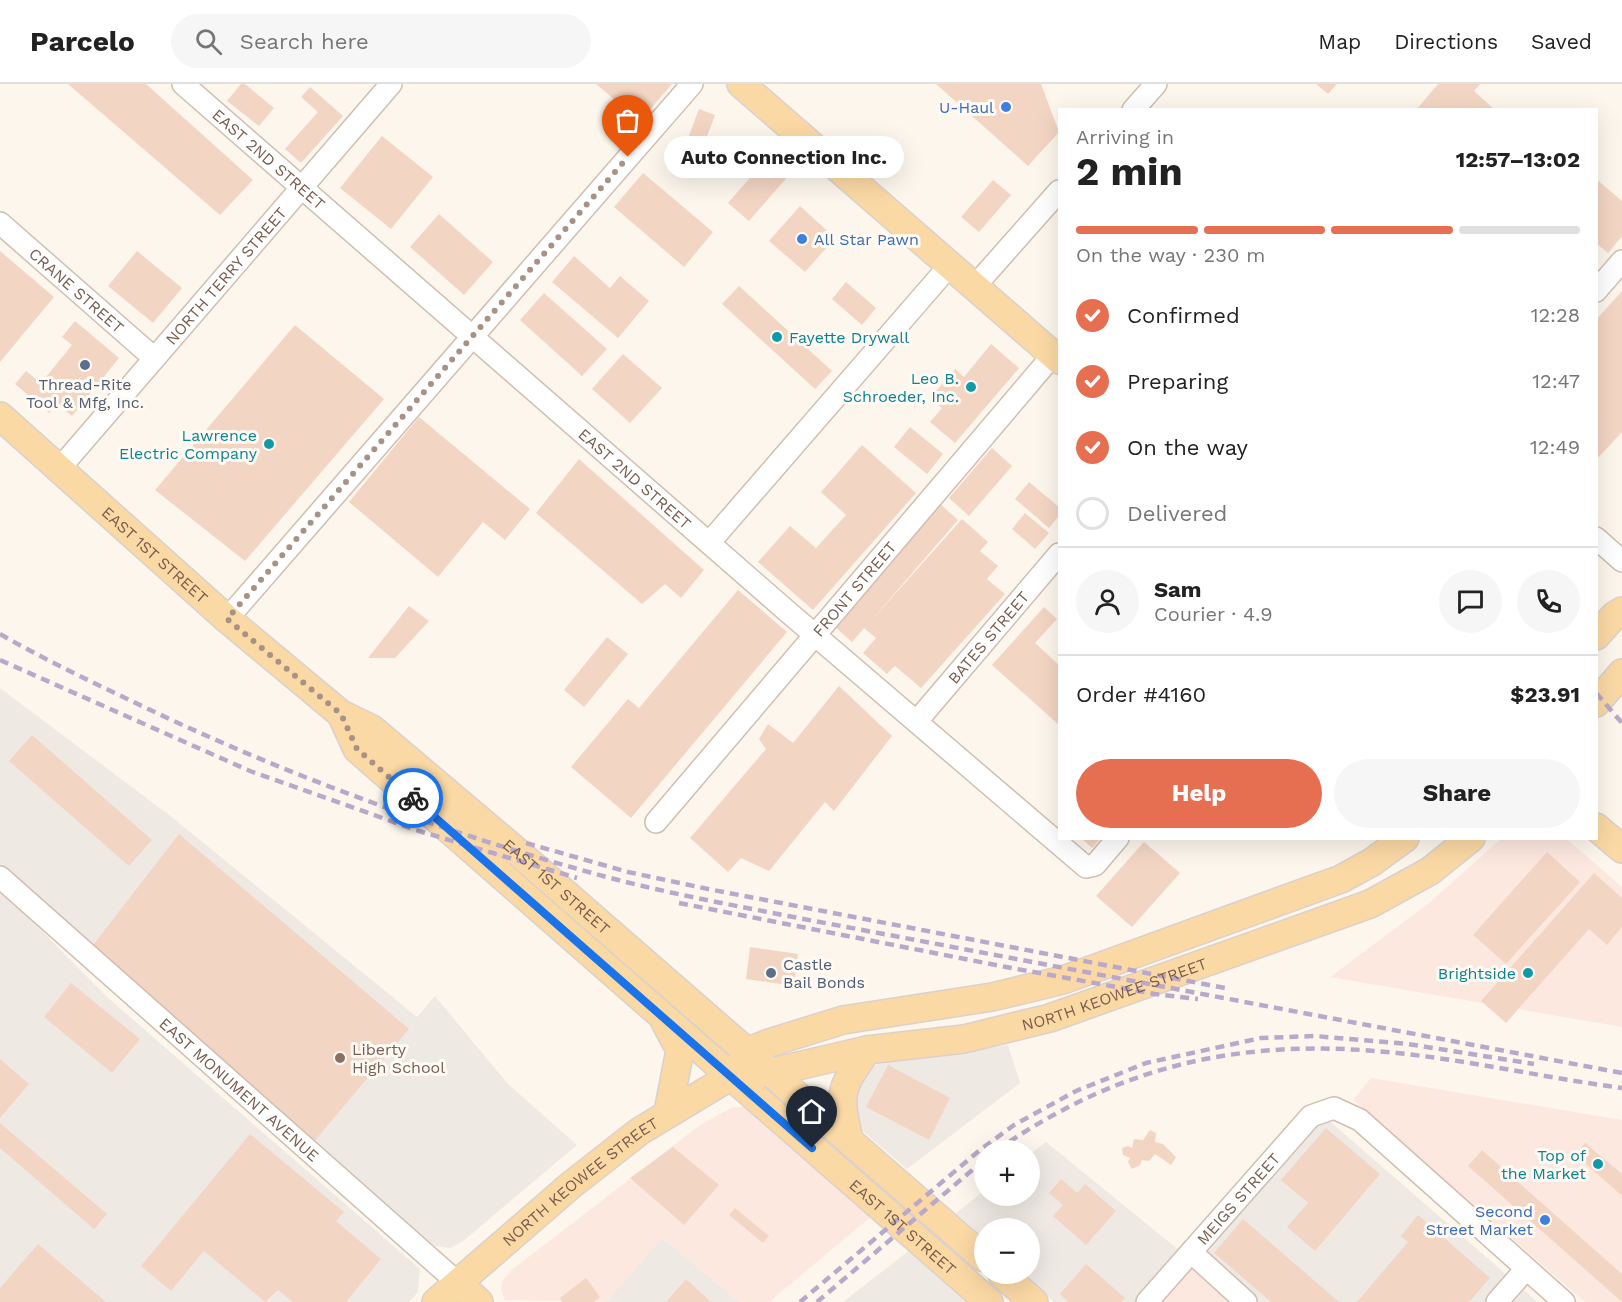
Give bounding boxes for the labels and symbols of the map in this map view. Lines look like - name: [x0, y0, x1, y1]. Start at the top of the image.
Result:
- pin: [602, 95, 653, 157]
- place label: U-Haul: [939, 98, 994, 117]
- marker: U-Haul: [999, 100, 1013, 114]
- street label: EAST 2ND STREET: [209, 105, 329, 213]
- callout: Auto Connection Inc.: [664, 136, 904, 178]
- street label: NORTH TERRY STREET: [161, 203, 291, 348]
- place label: All Star Pawn: [814, 230, 919, 249]
- marker: All Star Pawn: [795, 232, 809, 246]
- street label: CRANE STREET: [25, 244, 128, 337]
- place label: Fayette Drywall: [789, 328, 909, 347]
- marker: Fayette Drywall: [770, 330, 784, 344]
- marker: Thread-Rite Tool & Mfg, Inc.: [78, 358, 92, 372]
- place label: Leo B. Schroeder, Inc.: [843, 369, 959, 406]
- place label: Thread-Rite Tool & Mfg, Inc.: [26, 375, 144, 412]
- marker: Leo B. Schroeder, Inc.: [964, 380, 978, 394]
- street label: EAST 2ND STREET: [575, 424, 696, 533]
- place label: Lawrence Electric Company: [119, 426, 258, 463]
- marker: Lawrence Electric Company: [262, 437, 276, 451]
- street label: EAST 1ST STREET: [98, 502, 212, 607]
- street label: FRONT STREET: [808, 537, 900, 640]
- street label: BATES STREET: [944, 587, 1033, 687]
- courier: [383, 768, 443, 828]
- street label: EAST 1ST STREET: [499, 835, 615, 938]
- street label: NORTH KEOWEE STREET: [1020, 953, 1210, 1034]
- place label: Castle Bail Bonds: [783, 955, 865, 992]
- place label: Brightside: [1438, 964, 1516, 983]
- marker: Castle Bail Bonds: [764, 966, 778, 980]
- marker: Brightside: [1521, 966, 1535, 980]
- street label: EAST MONUMENT AVENUE: [156, 1013, 323, 1165]
- place label: Liberty High School: [352, 1040, 445, 1077]
- marker: Liberty High School: [333, 1051, 347, 1065]
- pin: [786, 1086, 837, 1148]
- street label: NORTH KEOWEE STREET: [498, 1113, 662, 1250]
- place label: Top of the Market: [1501, 1146, 1587, 1183]
- street label: MEIGS STREET: [1193, 1148, 1284, 1248]
- marker: Top of the Market: [1591, 1157, 1605, 1171]
- street label: EAST 1ST STREET: [846, 1175, 961, 1279]
- place label: Second Street Market: [1426, 1202, 1533, 1239]
- marker: Second Street Market: [1538, 1213, 1552, 1227]

